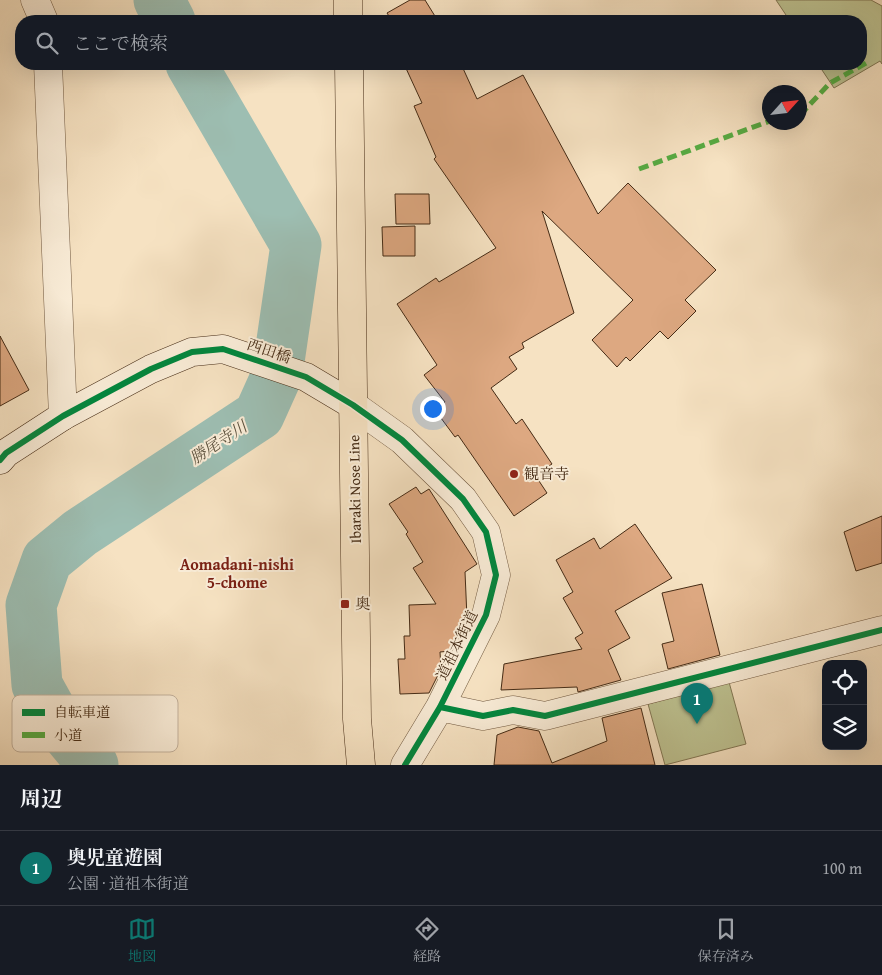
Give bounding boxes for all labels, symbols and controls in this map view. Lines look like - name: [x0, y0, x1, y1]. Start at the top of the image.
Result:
- search box: [15, 15, 867, 70]
- icon: search: [33, 29, 61, 57]
- text: ここで検索: [73, 29, 168, 57]
- north arrow: [762, 85, 807, 130]
- street label: 西田橋: [244, 333, 294, 368]
- your location: [420, 396, 446, 422]
- water label: 勝尾寺川: [185, 413, 253, 469]
- street label: Ibaraki Nose Line: [343, 435, 366, 543]
- place label: 観音寺: [524, 463, 569, 484]
- marker: 観音寺: [508, 468, 520, 480]
- district label: Aomadani-nishi 5-chome: [180, 552, 294, 594]
- place label: 奥: [355, 593, 371, 614]
- marker: 奥: [339, 598, 351, 610]
- street label: 道祖本街道: [431, 606, 482, 683]
- map controls: [822, 660, 867, 750]
- button: locate: [822, 660, 867, 705]
- pin: 1: [681, 683, 713, 724]
- legend: [12, 695, 178, 752]
- text: 自転車道: [54, 702, 110, 722]
- button: layers: [822, 705, 867, 750]
- text: 小道: [54, 725, 82, 745]
- text: 周辺: [20, 783, 62, 814]
- text: 奥児童遊園: [67, 843, 162, 871]
- text: 1: [32, 856, 40, 880]
- text: 100 m: [822, 856, 862, 880]
- text: 公園 · 道祖本街道: [67, 871, 189, 895]
- tab: 地図: [128, 915, 156, 966]
- tab: 経路: [413, 915, 441, 966]
- tab: 保存済み: [698, 915, 754, 966]

